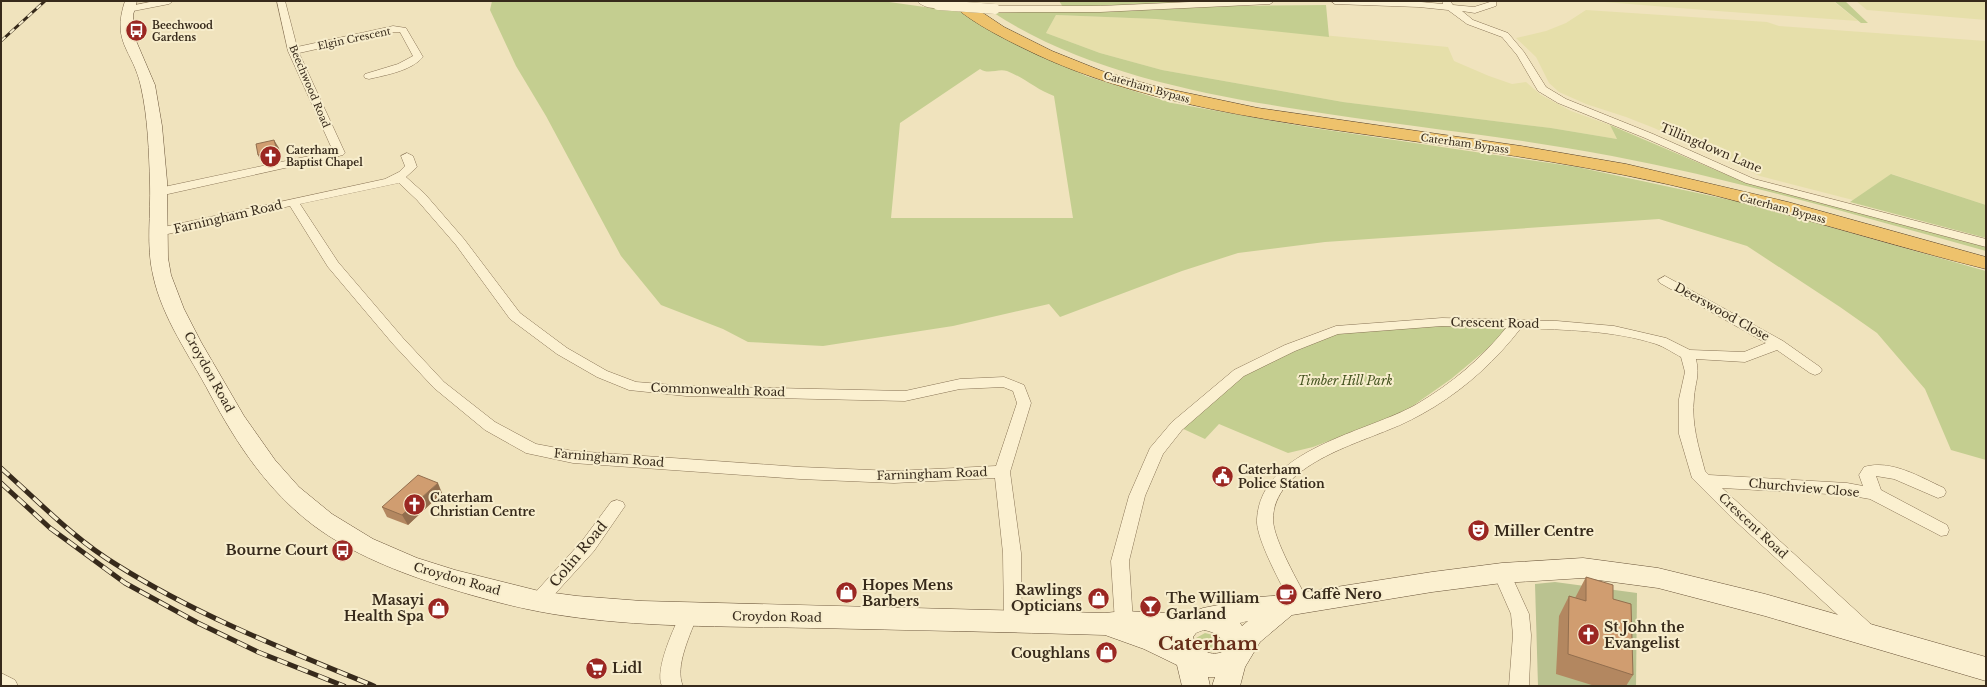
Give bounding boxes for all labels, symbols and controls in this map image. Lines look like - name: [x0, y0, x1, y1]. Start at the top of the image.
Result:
- bus stop icon: Beechwood Gardens: [123, 18, 149, 44]
- place label: Beechwood Gardens: [152, 19, 213, 44]
- street label: Elgin Crescent: [316, 24, 392, 53]
- street label: Beechwood Road: [286, 43, 333, 130]
- street label: Caterham Bypass: [1102, 69, 1192, 106]
- street label: Tillingdown Lane: [1658, 119, 1764, 176]
- street label: Caterham Bypass: [1420, 131, 1510, 156]
- church icon: Caterham Baptist Chapel: [258, 143, 284, 169]
- place label: Caterham Baptist Chapel: [286, 144, 363, 169]
- street label: Caterham Bypass: [1738, 191, 1828, 226]
- street label: Farningham Road: [172, 197, 284, 236]
- street label: Deerswood Close: [1672, 279, 1773, 344]
- street label: Crescent Road: [1450, 314, 1540, 331]
- street label: Croydon Road: [181, 329, 238, 415]
- park label: Timber Hill Park: [1297, 373, 1393, 388]
- street label: Commonwealth Road: [650, 380, 786, 399]
- street label: Farningham Road: [553, 445, 665, 470]
- place label: Caterham Police Station: [1238, 462, 1325, 491]
- street label: Farningham Road: [876, 464, 988, 483]
- public building icon: Caterham Police Station: [1209, 464, 1235, 490]
- street label: Churchview Close: [1748, 475, 1860, 500]
- place label: Caterham Christian Centre: [430, 490, 535, 519]
- street label: Crescent Road: [1716, 490, 1791, 561]
- church icon: Caterham Christian Centre: [402, 492, 428, 518]
- street label: Colin Road: [545, 517, 611, 591]
- theatre icon: Miller Centre: [1466, 518, 1492, 544]
- place label: Miller Centre: [1494, 522, 1594, 540]
- bus stop icon: Bourne Court: [330, 537, 356, 563]
- place label: Bourne Court: [226, 541, 329, 559]
- street label: Croydon Road: [412, 559, 502, 598]
- place label: Hopes Mens Barbers: [862, 576, 953, 610]
- shop icon: Hopes Mens Barbers: [833, 580, 859, 606]
- place label: Rawlings Opticians: [1011, 581, 1082, 615]
- cafe icon: Caffè Nero: [1273, 581, 1299, 607]
- shop icon: Rawlings Opticians: [1085, 585, 1111, 611]
- place label: Caffè Nero: [1302, 585, 1382, 603]
- place label: The William Garland: [1166, 589, 1260, 623]
- place label: Masayi Health Spa: [344, 591, 424, 625]
- bar icon: The William Garland: [1138, 593, 1164, 619]
- shop icon: Masayi Health Spa: [426, 595, 452, 621]
- street label: Croydon Road: [732, 608, 822, 625]
- place label: St John the Evangelist: [1604, 618, 1684, 652]
- church icon: St John the Evangelist: [1576, 622, 1602, 648]
- district label: Caterham: [1158, 632, 1258, 655]
- shop icon: Coughlans: [1093, 640, 1119, 666]
- place label: Coughlans: [1011, 644, 1090, 662]
- supermarket icon: Lidl: [583, 655, 609, 681]
- place label: Lidl: [612, 659, 642, 677]

